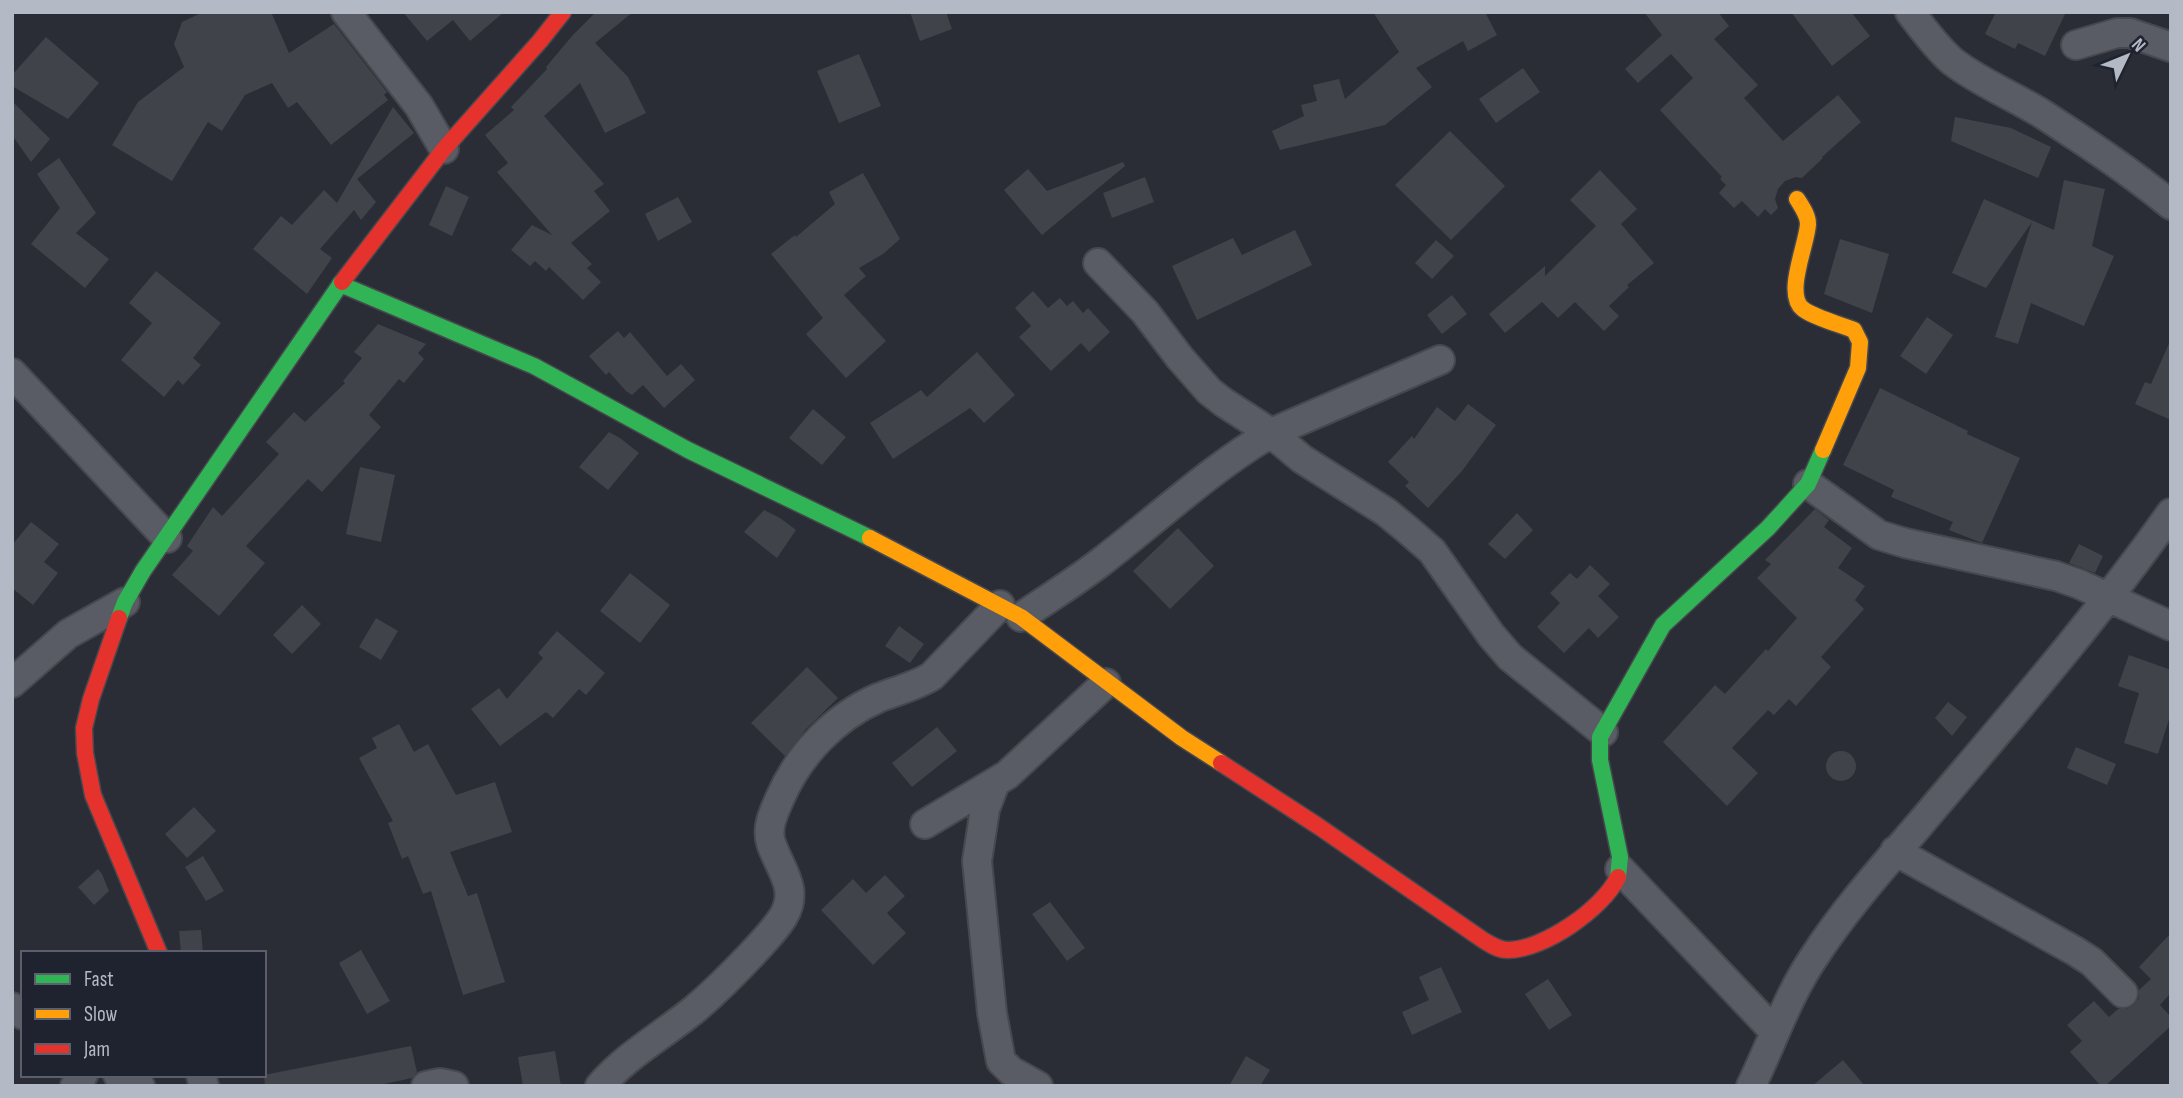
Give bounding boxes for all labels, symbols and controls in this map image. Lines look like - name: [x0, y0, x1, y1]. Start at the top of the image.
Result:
- north arrow: [2092, 21, 2162, 91]
- text: N: [2126, 34, 2150, 57]
- legend: [21, 951, 266, 1077]
- text: Fast: [84, 967, 114, 992]
- text: Slow: [84, 1002, 118, 1027]
- text: Jam: [83, 1037, 110, 1062]

